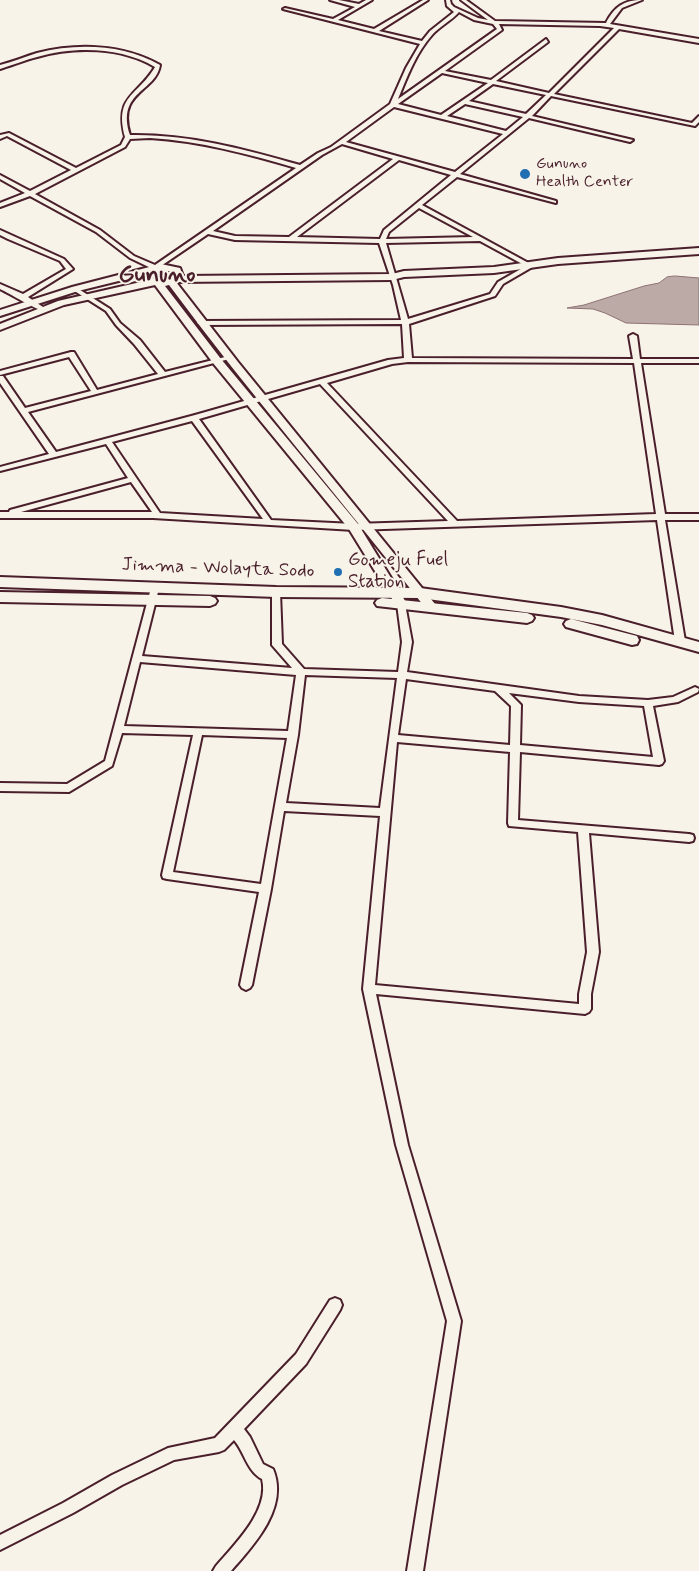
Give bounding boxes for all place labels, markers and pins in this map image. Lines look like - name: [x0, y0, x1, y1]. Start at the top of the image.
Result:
- place label: Gununo Health Center: [536, 155, 633, 193]
- marker: Gununo Health Center: [518, 167, 532, 181]
- place label: Gomeju Fuel Station: [348, 550, 448, 594]
- marker: Gomeju Fuel Station: [332, 566, 344, 578]

